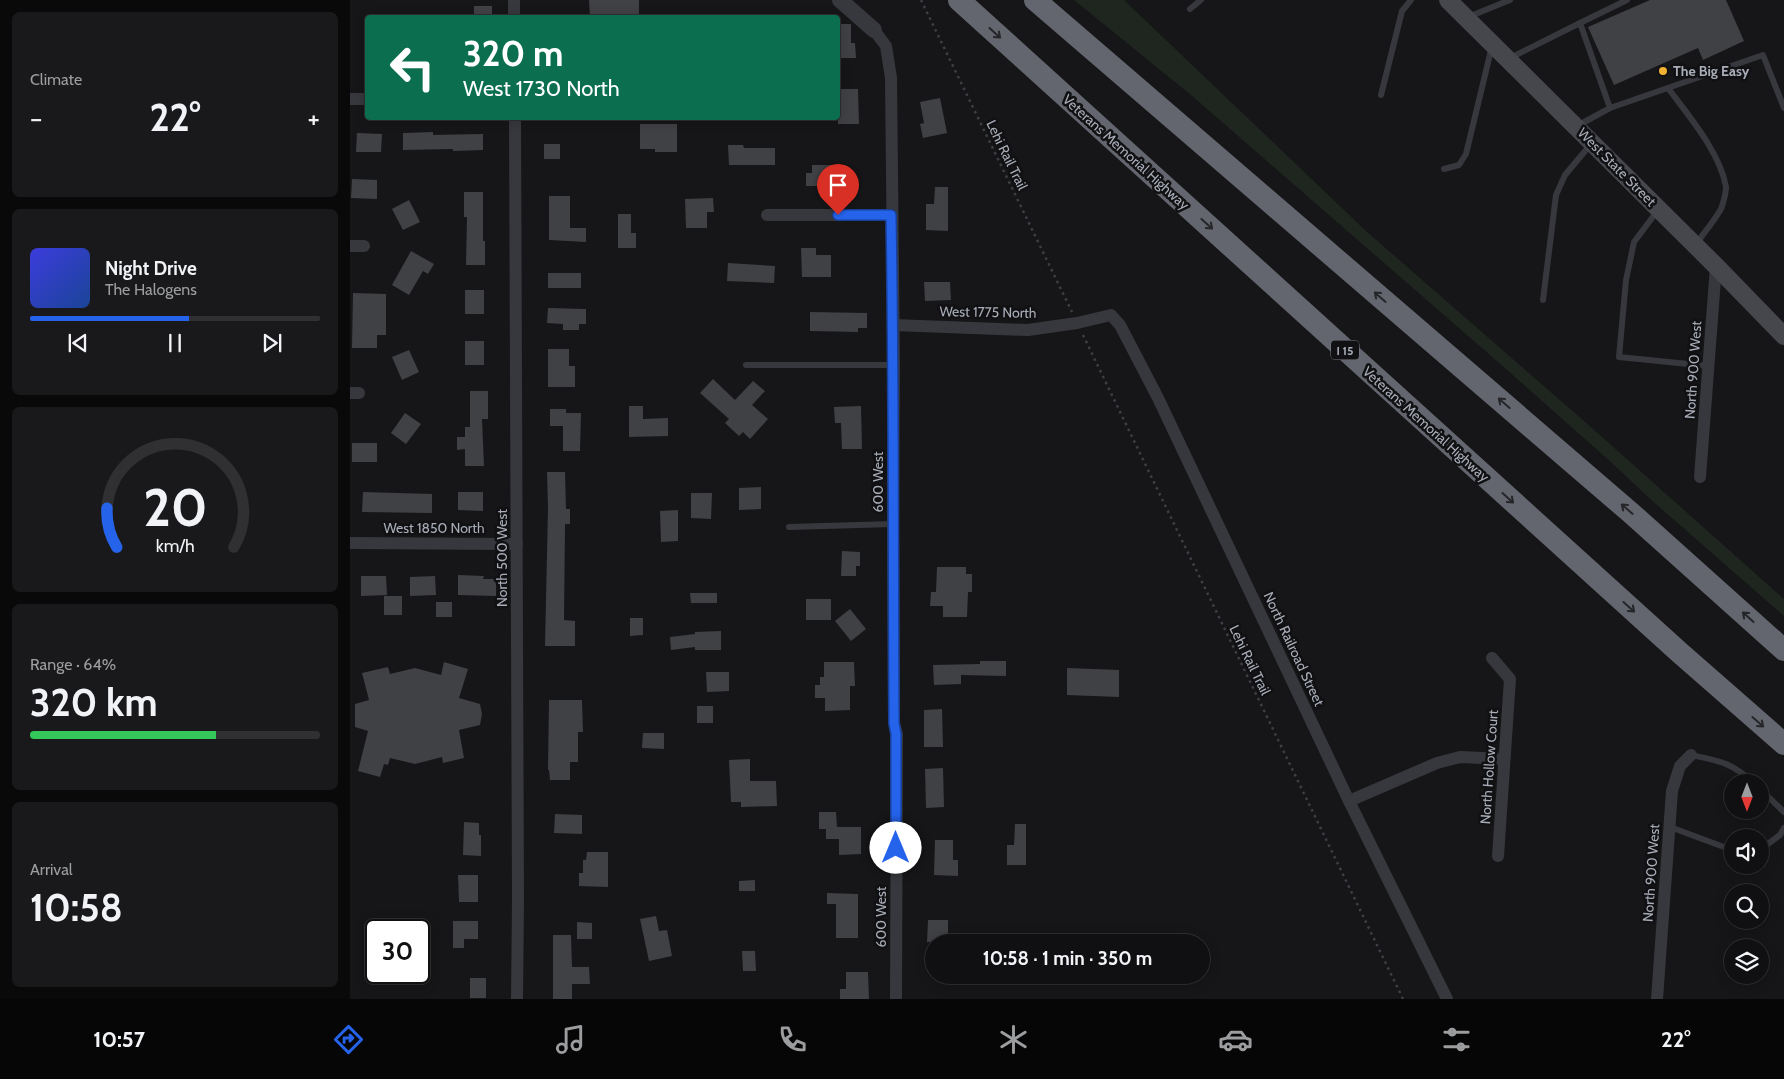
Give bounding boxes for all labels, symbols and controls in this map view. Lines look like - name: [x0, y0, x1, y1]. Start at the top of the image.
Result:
- one-way arrow: [989, 27, 1002, 39]
- text: 320 m: [463, 32, 563, 75]
- icon: left: [380, 35, 445, 100]
- place label: The Big Easy: [1673, 62, 1750, 80]
- marker: The Big Easy: [1657, 65, 1669, 77]
- text: Climate: [30, 70, 82, 89]
- text: West 1730 North: [463, 75, 620, 102]
- street label: Veterans Memorial Highway: [1059, 90, 1193, 214]
- text: 22°: [149, 94, 201, 141]
- text: −: [30, 101, 42, 135]
- text: +: [308, 101, 320, 135]
- street label: Lehi Rail Trail: [982, 117, 1032, 194]
- street label: West State Street: [1574, 124, 1660, 210]
- pin: [817, 164, 859, 215]
- icon: arrive: [824, 171, 852, 199]
- one-way arrow: [1200, 218, 1213, 230]
- text: Night Drive: [105, 257, 197, 280]
- text: The Halogens: [105, 280, 197, 299]
- one-way arrow: [1374, 291, 1387, 303]
- street label: West 1775 North: [939, 302, 1037, 322]
- street label: North 900 West: [1681, 320, 1705, 420]
- icon: previous: [64, 329, 92, 357]
- icon: pause: [161, 329, 189, 357]
- icon: next: [258, 329, 286, 357]
- road number: I 15: [1331, 340, 1359, 360]
- street label: Veterans Memorial Highway: [1359, 362, 1493, 486]
- one-way arrow: [1497, 397, 1510, 409]
- street label: 600 West: [869, 451, 887, 513]
- text: 20: [143, 476, 207, 539]
- one-way arrow: [1502, 492, 1515, 504]
- one-way arrow: [1620, 503, 1633, 515]
- street label: North 500 West: [493, 509, 511, 607]
- street label: West 1850 North: [383, 519, 485, 537]
- text: km/h: [155, 535, 195, 556]
- street label: North Railroad Street: [1260, 589, 1329, 709]
- one-way arrow: [1622, 601, 1635, 613]
- one-way arrow: [1741, 612, 1754, 623]
- street label: Lehi Rail Trail: [1225, 622, 1275, 699]
- text: Range · 64%: [30, 655, 116, 674]
- text: 320 km: [30, 679, 157, 726]
- street label: North Hollow Court: [1476, 709, 1502, 825]
- one-way arrow: [1752, 716, 1765, 728]
- north arrow: [1724, 774, 1769, 819]
- map controls: [1724, 774, 1769, 984]
- position arrow: [869, 821, 921, 873]
- street label: North 900 West: [1639, 823, 1663, 923]
- button: sound: [1724, 829, 1769, 874]
- text: Arrival: [30, 860, 73, 879]
- text: 10:58: [30, 884, 123, 931]
- button: search: [1724, 884, 1769, 929]
- street label: 600 West: [872, 886, 890, 948]
- speed limit sign: 30: [365, 919, 430, 984]
- button: layers: [1724, 939, 1769, 984]
- text: 10:58 · 1 min · 350 m: [983, 947, 1152, 970]
- icon: directions: [331, 1022, 366, 1057]
- icon: music: [553, 1022, 588, 1057]
- icon: phone: [775, 1022, 810, 1057]
- icon: climate: [996, 1022, 1031, 1057]
- icon: car: [1218, 1022, 1253, 1057]
- icon: filters: [1439, 1022, 1474, 1057]
- text: 10:57: [93, 1026, 145, 1053]
- text: 22°: [1661, 1026, 1691, 1053]

